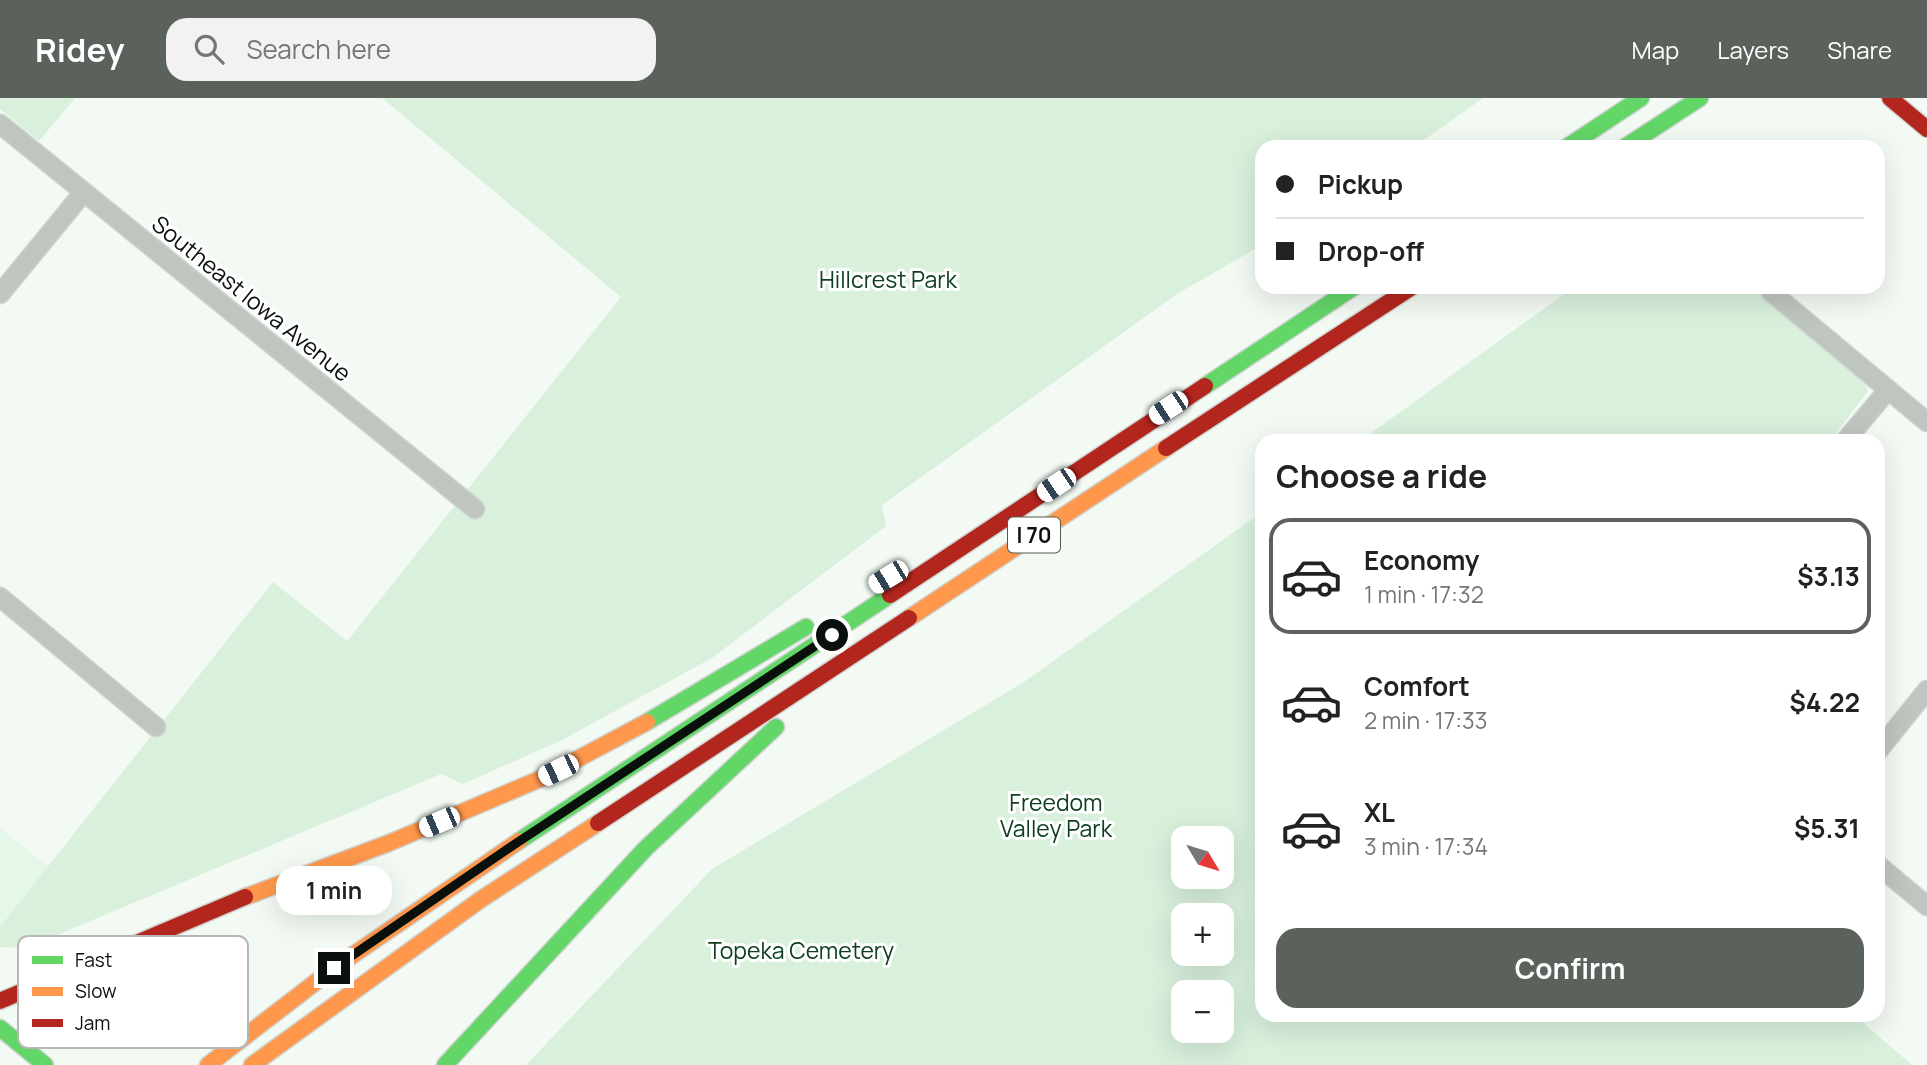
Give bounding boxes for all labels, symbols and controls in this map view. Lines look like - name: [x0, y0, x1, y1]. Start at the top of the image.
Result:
- search box: [166, 18, 656, 81]
- text: Ridey: [35, 27, 124, 72]
- icon: search: [190, 30, 228, 68]
- text: Search here: [246, 31, 391, 67]
- text: Map: [1632, 33, 1679, 66]
- text: Layers: [1717, 33, 1789, 66]
- text: Share: [1827, 33, 1892, 66]
- text: Pickup: [1318, 166, 1403, 202]
- street label: Southeast Iowa Avenue: [146, 208, 358, 388]
- text: Drop-off: [1318, 233, 1424, 269]
- park label: Hillcrest Park: [819, 263, 957, 295]
- car: [1145, 388, 1192, 428]
- text: Choose a ride: [1276, 454, 1487, 498]
- car: [1033, 465, 1080, 505]
- road number: I 70: [1008, 518, 1060, 552]
- text: Economy: [1364, 542, 1479, 578]
- icon: car: [1280, 545, 1343, 608]
- car: [865, 557, 912, 597]
- text: $3.13: [1797, 558, 1860, 594]
- text: 1 min · 17:32: [1364, 578, 1484, 610]
- route start: [816, 619, 848, 651]
- text: Comfort: [1364, 668, 1470, 704]
- icon: car: [1280, 671, 1343, 734]
- text: $4.22: [1790, 684, 1860, 720]
- text: 2 min · 17:33: [1364, 704, 1488, 736]
- car: [535, 751, 582, 789]
- park label: Freedom Valley Park: [1000, 786, 1113, 844]
- text: XL: [1364, 794, 1395, 830]
- icon: car: [1280, 797, 1343, 860]
- car: [416, 804, 463, 840]
- text: $5.31: [1794, 810, 1860, 846]
- north arrow: [1171, 826, 1234, 889]
- map controls: [1171, 826, 1234, 1043]
- text: 3 min · 17:34: [1364, 830, 1488, 862]
- callout: 1 min: [276, 866, 392, 916]
- text: 1 min: [306, 874, 362, 906]
- button: +: [1171, 903, 1234, 966]
- button: Confirm: [1276, 928, 1864, 1008]
- park label: Topeka Cemetery: [708, 934, 894, 966]
- legend: [18, 936, 248, 1048]
- text: Fast: [75, 947, 112, 973]
- route end: [318, 952, 350, 984]
- text: Slow: [75, 978, 117, 1004]
- button: −: [1171, 980, 1234, 1043]
- text: Jam: [75, 1010, 110, 1036]

